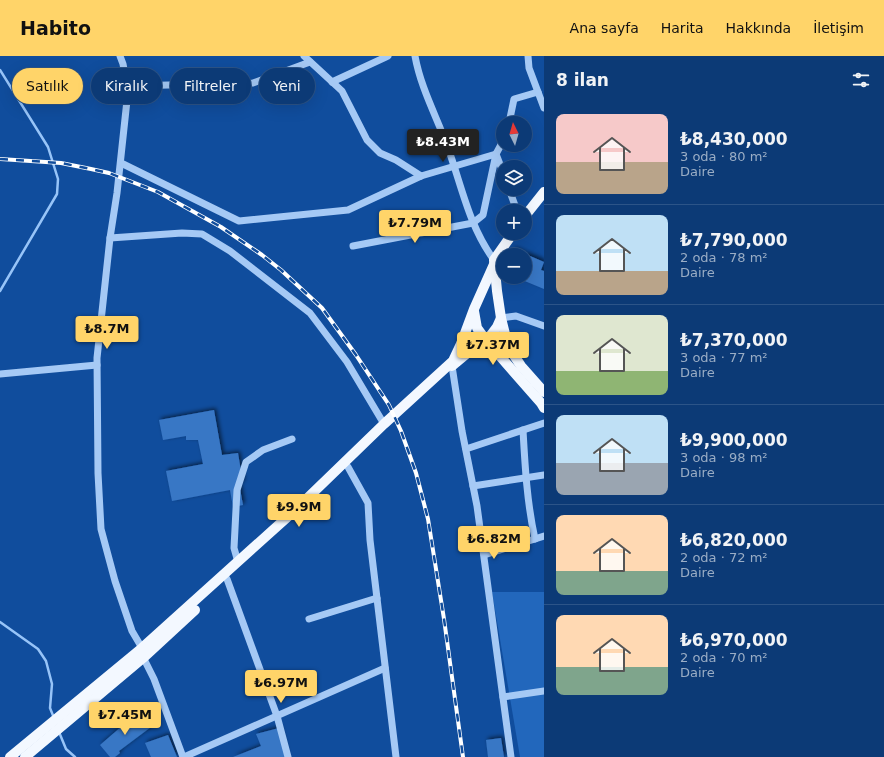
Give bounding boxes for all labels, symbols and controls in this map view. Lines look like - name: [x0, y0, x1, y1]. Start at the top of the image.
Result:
- text: Habito: [20, 17, 91, 39]
- text: Ana sayfa: [570, 20, 639, 36]
- text: Harita: [661, 20, 704, 36]
- text: Hakkında: [726, 20, 791, 36]
- text: İletişim: [813, 20, 864, 36]
- chip: Satılık: [12, 68, 83, 104]
- chip: Kiralık: [91, 68, 162, 104]
- chip: Filtreler: [170, 68, 251, 104]
- chip: Yeni: [259, 68, 315, 104]
- icon: filters: [850, 69, 872, 91]
- text: 8 ilan: [556, 70, 609, 90]
- north arrow: [496, 116, 532, 152]
- map controls: [496, 116, 532, 284]
- pin: ₺8.43M: [410, 129, 476, 163]
- text: ₺8,430,000: [680, 129, 788, 149]
- icon: home: [588, 130, 636, 178]
- text: ₺8.43M: [416, 134, 470, 149]
- text: 3 oda · 80 m²: [680, 149, 768, 164]
- button: layers: [496, 160, 532, 196]
- text: Daire: [680, 164, 715, 179]
- button: +: [496, 204, 532, 240]
- pin: ₺7.79M: [382, 210, 448, 244]
- text: ₺7.79M: [388, 215, 442, 230]
- text: ₺7,790,000: [680, 230, 788, 250]
- icon: home: [588, 231, 636, 279]
- button: −: [496, 248, 532, 284]
- text: 2 oda · 78 m²: [680, 250, 768, 265]
- text: Daire: [680, 265, 715, 280]
- pin: ₺8.7M: [79, 316, 135, 350]
- text: ₺8.7M: [84, 321, 130, 336]
- text: ₺7,370,000: [680, 330, 788, 350]
- icon: home: [588, 331, 636, 379]
- pin: ₺7.37M: [460, 332, 526, 366]
- text: ₺7.37M: [466, 337, 520, 352]
- text: 3 oda · 77 m²: [680, 350, 768, 365]
- text: Daire: [680, 365, 715, 380]
- text: ₺9,900,000: [680, 430, 788, 450]
- icon: home: [588, 431, 636, 479]
- text: 3 oda · 98 m²: [680, 450, 768, 465]
- text: Daire: [680, 465, 715, 480]
- pin: ₺9.9M: [271, 494, 327, 528]
- text: ₺9.9M: [276, 499, 322, 514]
- pin: ₺6.82M: [461, 526, 527, 560]
- text: ₺6,820,000: [680, 530, 788, 550]
- text: ₺6.82M: [467, 531, 521, 546]
- icon: home: [588, 531, 636, 579]
- text: 2 oda · 72 m²: [680, 550, 768, 565]
- text: Daire: [680, 565, 715, 580]
- text: ₺6,970,000: [680, 630, 788, 650]
- icon: home: [588, 631, 636, 679]
- text: 2 oda · 70 m²: [680, 650, 768, 665]
- text: Daire: [680, 665, 715, 680]
- pin: ₺6.97M: [248, 670, 314, 704]
- text: ₺6.97M: [254, 675, 308, 690]
- pin: ₺7.45M: [92, 702, 158, 736]
- text: ₺7.45M: [98, 707, 152, 722]

